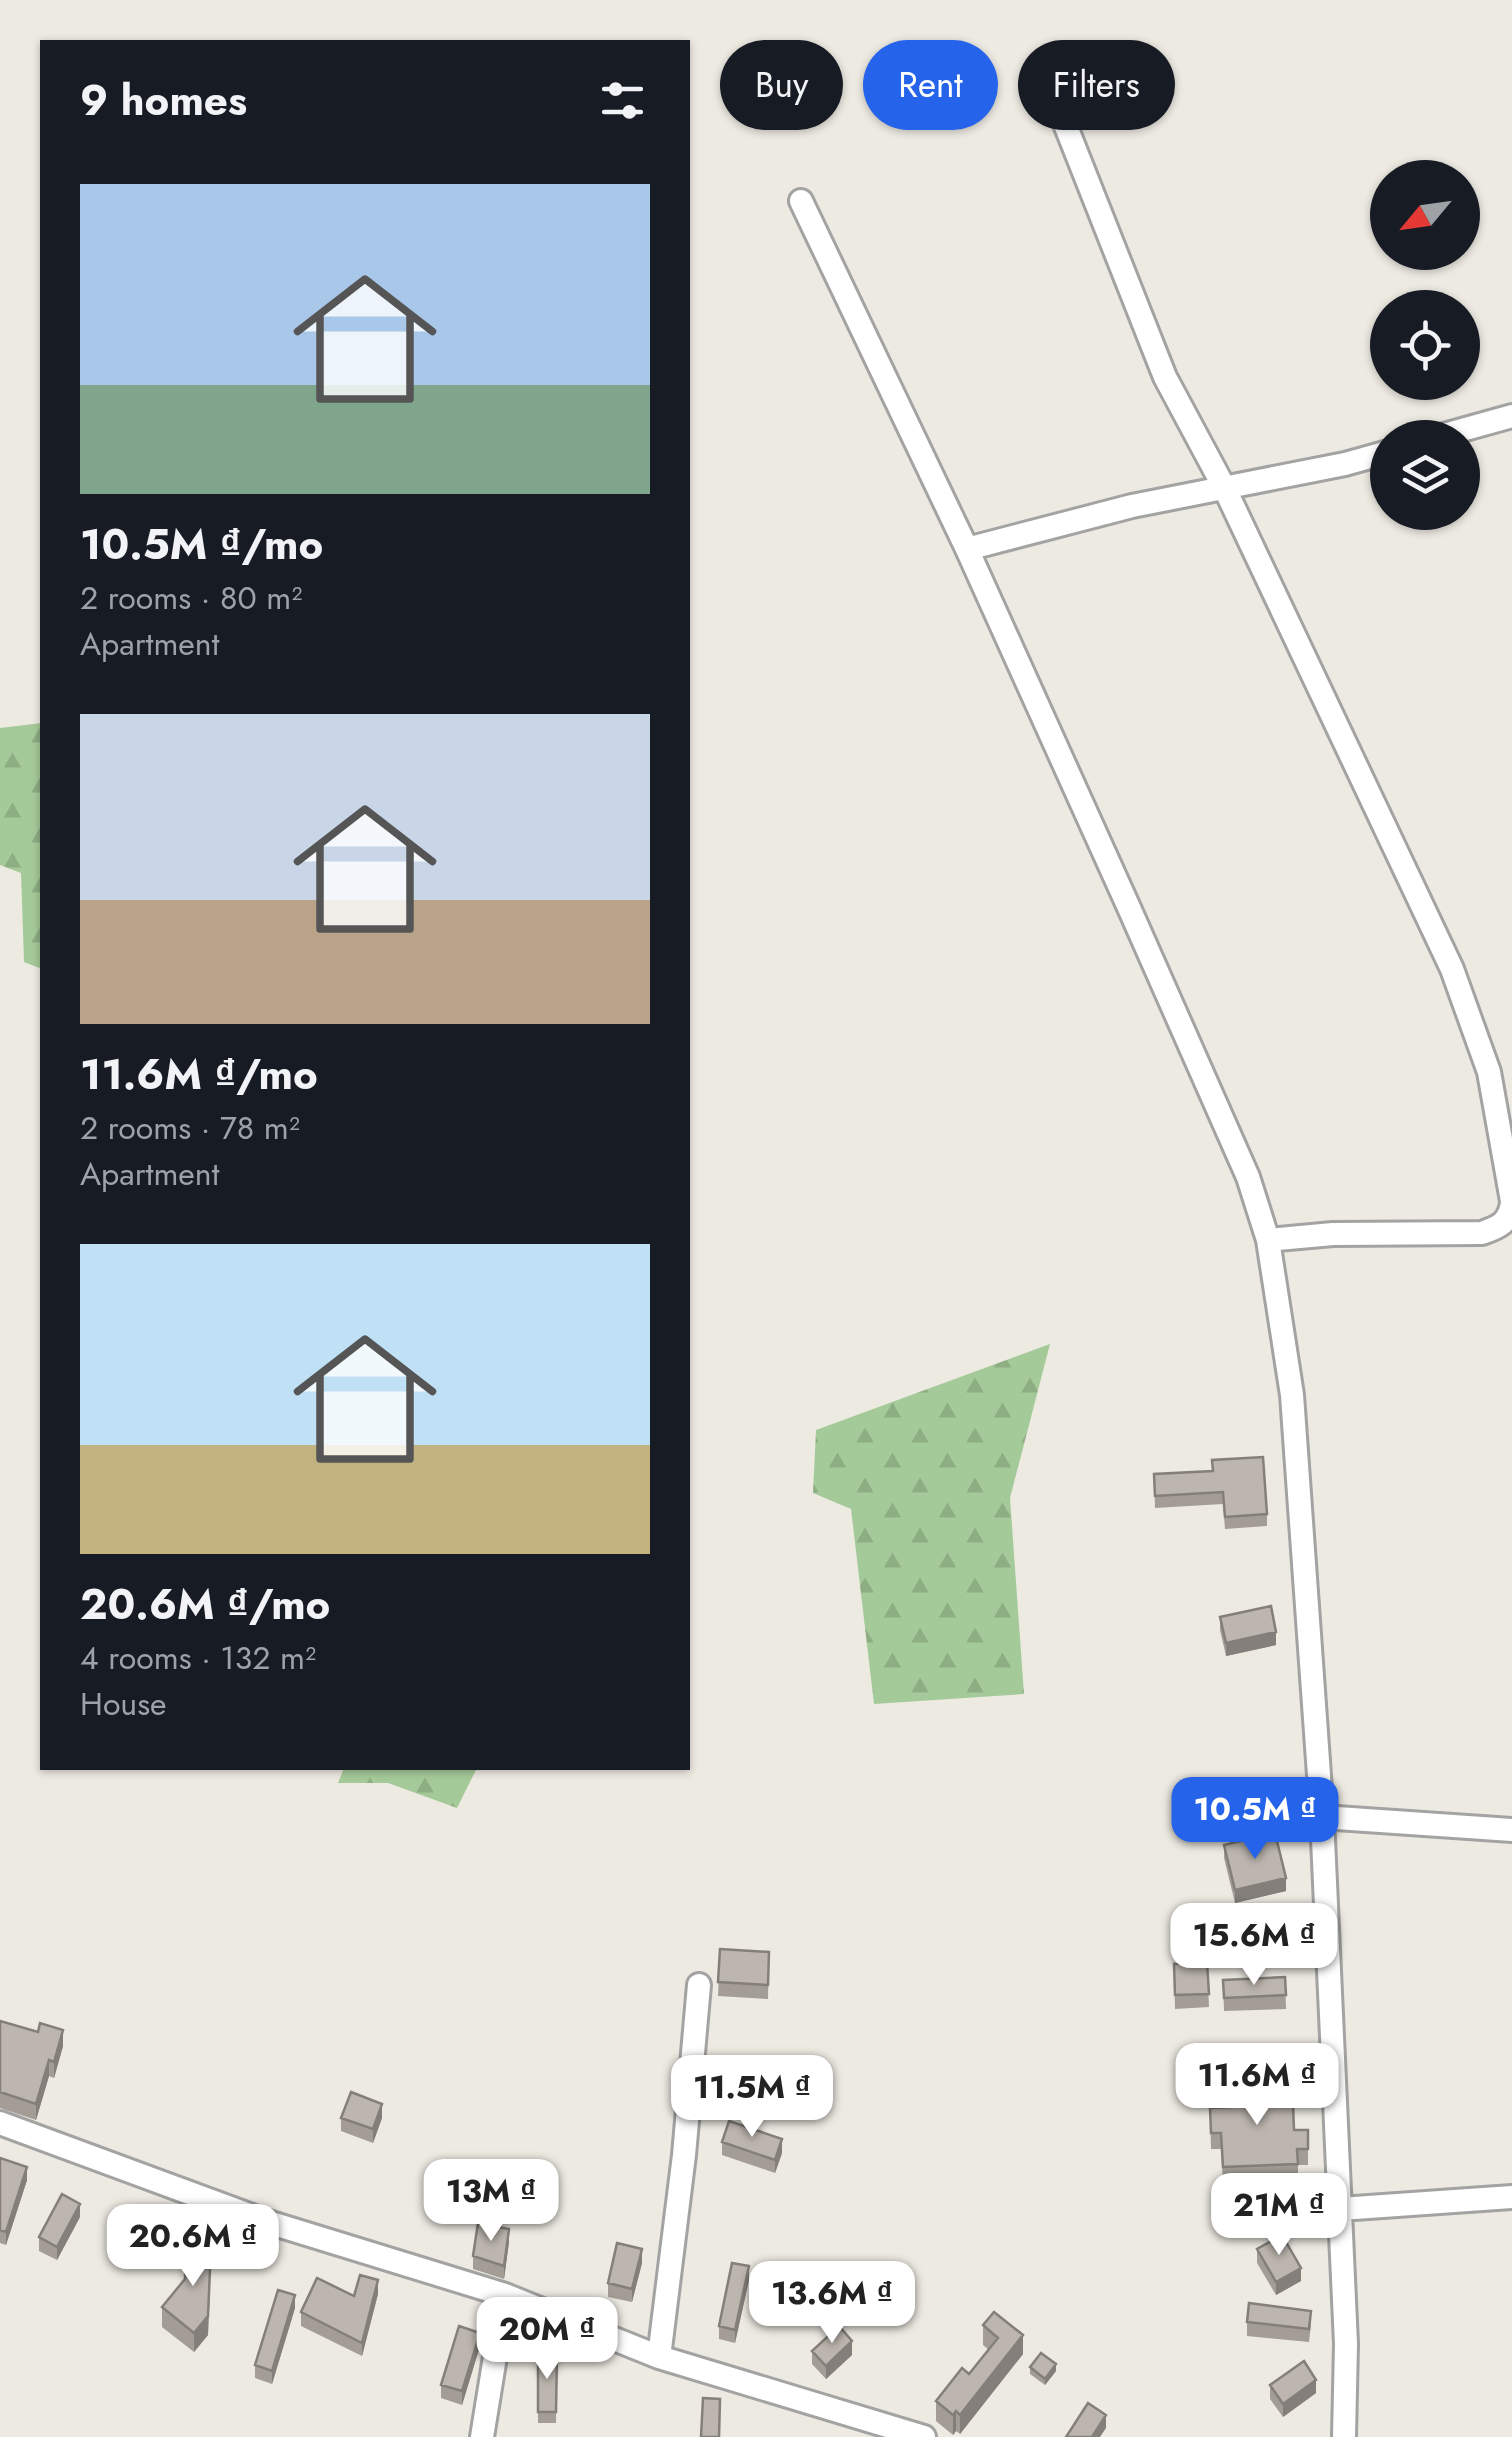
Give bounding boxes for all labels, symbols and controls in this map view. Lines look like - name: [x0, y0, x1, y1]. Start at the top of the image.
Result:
- chip: Buy: [720, 40, 843, 130]
- chip: Rent: [863, 40, 998, 130]
- chip: Filters: [1018, 40, 1175, 130]
- text: 9 homes: [80, 70, 247, 131]
- icon: filters: [595, 73, 650, 128]
- north arrow: [1370, 160, 1480, 270]
- map controls: [1370, 160, 1480, 530]
- icon: home: [275, 249, 455, 429]
- button: locate: [1370, 290, 1480, 400]
- button: layers: [1370, 420, 1480, 530]
- text: 10.5M ₫/mo: [80, 514, 323, 575]
- text: 2 rooms · 80 m²: [80, 575, 302, 621]
- text: Apartment: [80, 621, 219, 667]
- icon: home: [275, 779, 455, 959]
- text: 11.6M ₫/mo: [80, 1044, 318, 1105]
- text: 2 rooms · 78 m²: [80, 1105, 300, 1151]
- text: Apartment: [80, 1151, 219, 1197]
- icon: home: [275, 1309, 455, 1489]
- text: 20.6M ₫/mo: [80, 1574, 330, 1635]
- text: 4 rooms · 132 m²: [80, 1635, 316, 1681]
- text: House: [80, 1681, 167, 1727]
- pin: 10.5M ₫: [1163, 1777, 1347, 1862]
- text: 10.5M ₫: [1194, 1786, 1316, 1832]
- pin: 15.6M ₫: [1162, 1903, 1346, 1988]
- text: 15.6M ₫: [1192, 1912, 1316, 1958]
- pin: 11.6M ₫: [1165, 2043, 1349, 2128]
- text: 11.6M ₫: [1198, 2052, 1316, 2098]
- pin: 11.5M ₫: [660, 2055, 844, 2140]
- text: 11.5M ₫: [693, 2064, 811, 2110]
- pin: 13M ₫: [421, 2159, 561, 2244]
- text: 13M ₫: [446, 2168, 536, 2214]
- pin: 21M ₫: [1209, 2173, 1349, 2258]
- text: 21M ₫: [1233, 2182, 1325, 2228]
- pin: 20.6M ₫: [101, 2204, 285, 2289]
- text: 20.6M ₫: [129, 2213, 257, 2259]
- pin: 13.6M ₫: [740, 2261, 924, 2346]
- text: 13.6M ₫: [771, 2270, 893, 2316]
- pin: 20M ₫: [477, 2297, 617, 2382]
- text: 20M ₫: [499, 2306, 595, 2352]

